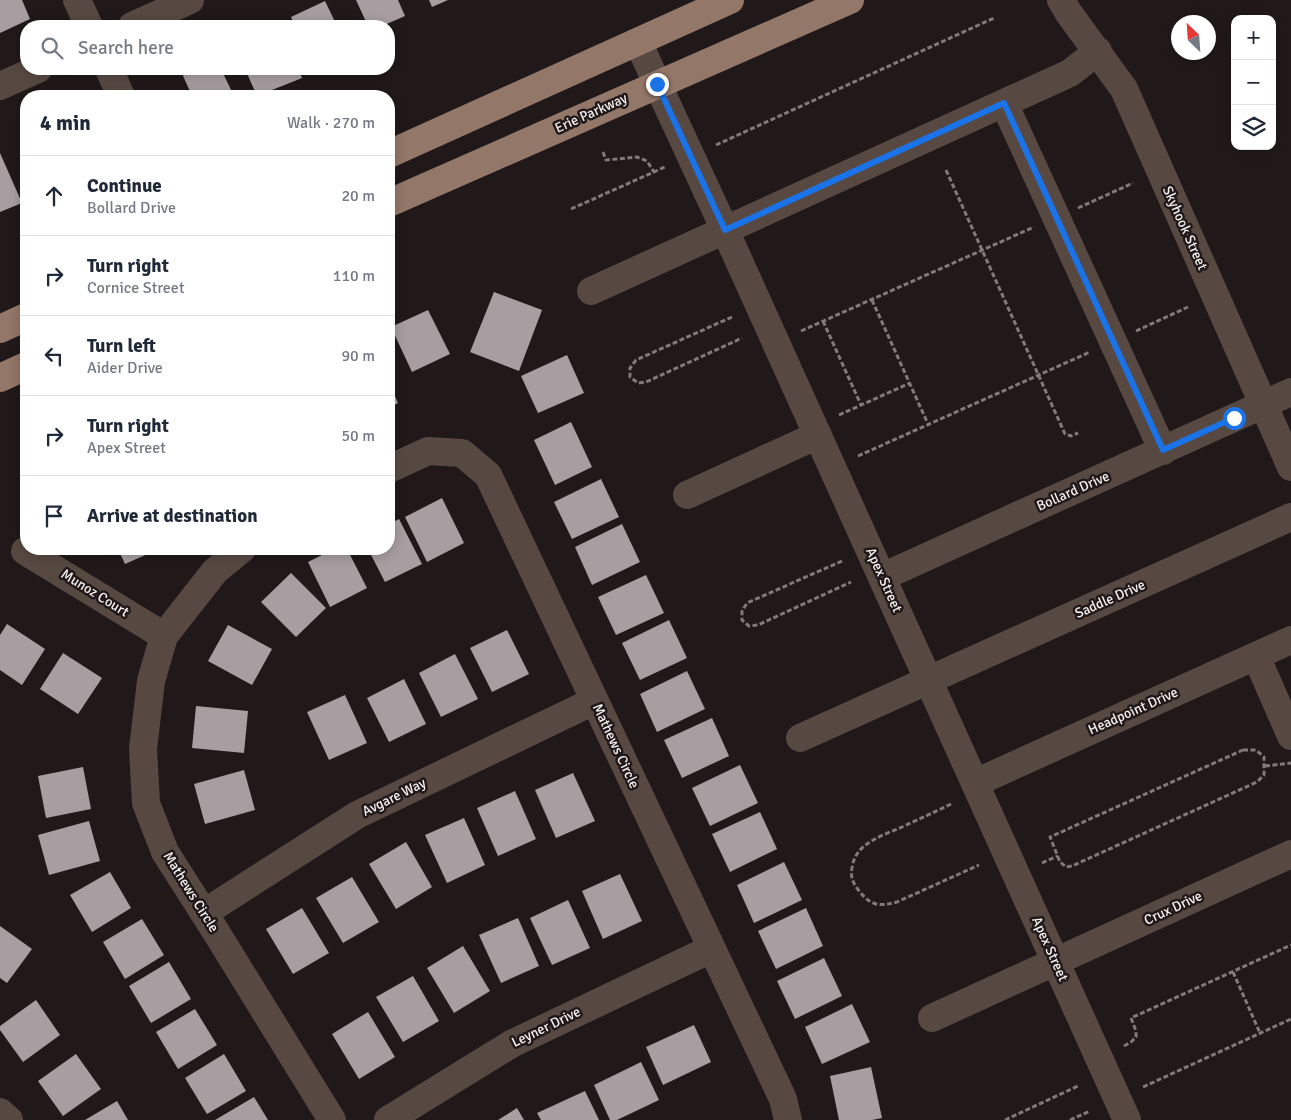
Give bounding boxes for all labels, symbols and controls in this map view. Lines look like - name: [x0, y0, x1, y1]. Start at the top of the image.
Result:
- north arrow: [1171, 15, 1216, 60]
- map controls: [1231, 15, 1276, 150]
- button: +: [1231, 15, 1276, 60]
- search box: [20, 20, 395, 75]
- icon: search: [38, 34, 66, 62]
- text: Search here: [78, 36, 174, 60]
- button: −: [1231, 60, 1276, 105]
- route end: [646, 73, 669, 96]
- street label: Erie Parkway: [552, 89, 630, 137]
- button: layers: [1231, 105, 1276, 150]
- text: 4 min: [40, 110, 91, 136]
- text: Walk · 270 m: [287, 113, 375, 133]
- text: Continue: [87, 174, 162, 198]
- icon: ahead: [40, 182, 68, 210]
- street label: Skyhook Street: [1159, 183, 1211, 273]
- text: 20 m: [341, 186, 375, 206]
- text: Bollard Drive: [87, 198, 176, 218]
- text: Turn right: [87, 254, 169, 278]
- icon: right: [40, 262, 68, 290]
- text: 110 m: [333, 266, 375, 286]
- text: Cornice Street: [87, 278, 184, 298]
- text: Turn left: [87, 334, 156, 358]
- icon: left: [40, 342, 68, 370]
- text: 90 m: [341, 346, 375, 366]
- text: Aider Drive: [87, 358, 163, 378]
- route start: [1223, 407, 1246, 430]
- text: Turn right: [87, 414, 169, 438]
- icon: right: [40, 422, 68, 450]
- text: 50 m: [341, 426, 375, 446]
- text: Apex Street: [87, 438, 166, 458]
- street label: Bollard Drive: [1034, 467, 1112, 515]
- icon: arrive: [40, 502, 68, 530]
- text: Arrive at destination: [87, 504, 258, 528]
- street label: Apex Street: [862, 545, 906, 615]
- street label: Munoz Court: [58, 565, 132, 621]
- street label: Saddle Drive: [1072, 576, 1148, 622]
- street label: Headpoint Drive: [1086, 684, 1180, 738]
- street label: Mathews Circle: [589, 701, 643, 791]
- street label: Avgare Way: [359, 774, 429, 820]
- street label: Mathews Circle: [160, 849, 222, 935]
- street label: Crux Drive: [1141, 887, 1205, 929]
- street label: Apex Street: [1028, 914, 1072, 984]
- street label: Leyner Drive: [509, 1003, 583, 1051]

